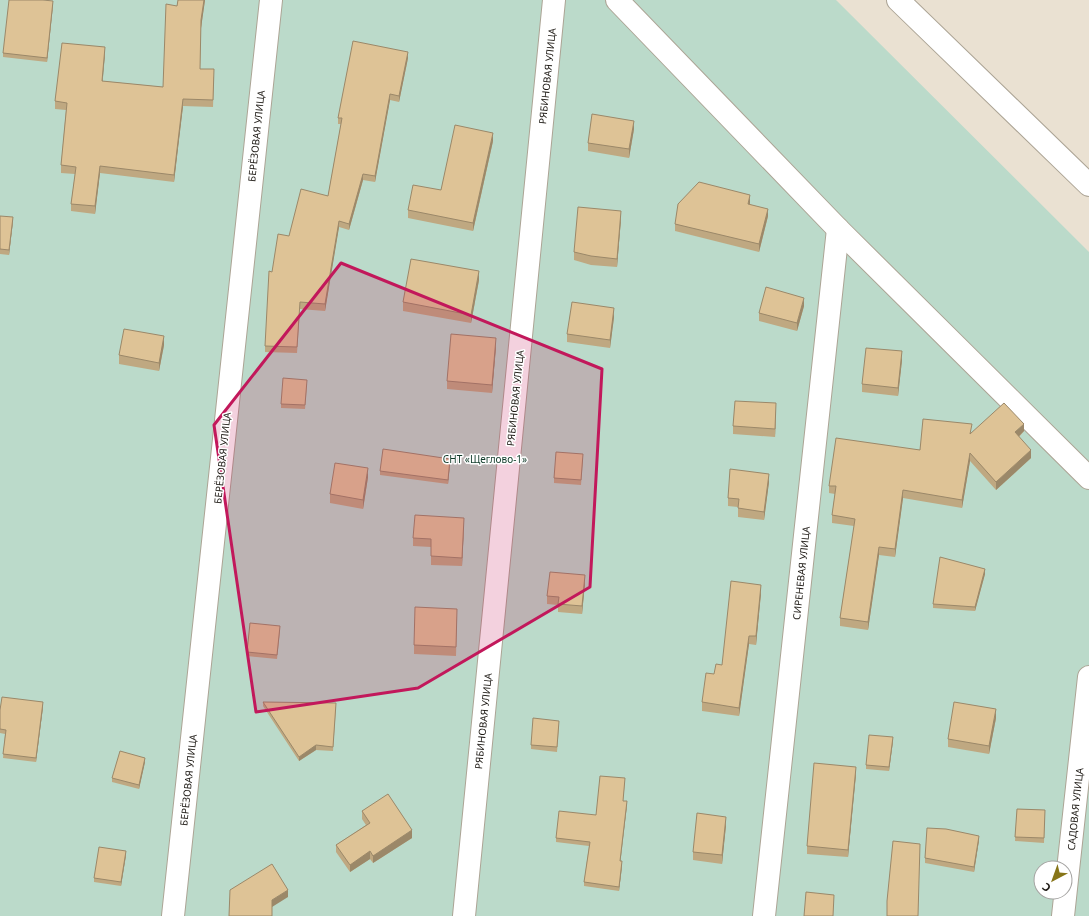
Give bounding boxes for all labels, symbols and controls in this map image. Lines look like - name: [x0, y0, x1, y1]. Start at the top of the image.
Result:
- street label: РЯБИНОВАЯ УЛИЦА: [535, 27, 559, 125]
- street label: БЕРЁЗОВАЯ УЛИЦА: [244, 89, 268, 183]
- street label: РЯБИНОВАЯ УЛИЦА: [503, 349, 527, 447]
- street label: БЕРЁЗОВАЯ УЛИЦА: [210, 411, 234, 505]
- park label: СНТ «Щеглово-1»: [443, 452, 527, 466]
- street label: СИРЕНЕВАЯ УЛИЦА: [789, 525, 813, 620]
- street label: РЯБИНОВАЯ УЛИЦА: [471, 672, 495, 770]
- street label: БЕРЁЗОВАЯ УЛИЦА: [176, 733, 200, 827]
- street label: САДОВАЯ УЛИЦА: [1064, 766, 1086, 851]
- north arrow: [1033, 860, 1073, 900]
- text: С: [1039, 880, 1054, 896]

